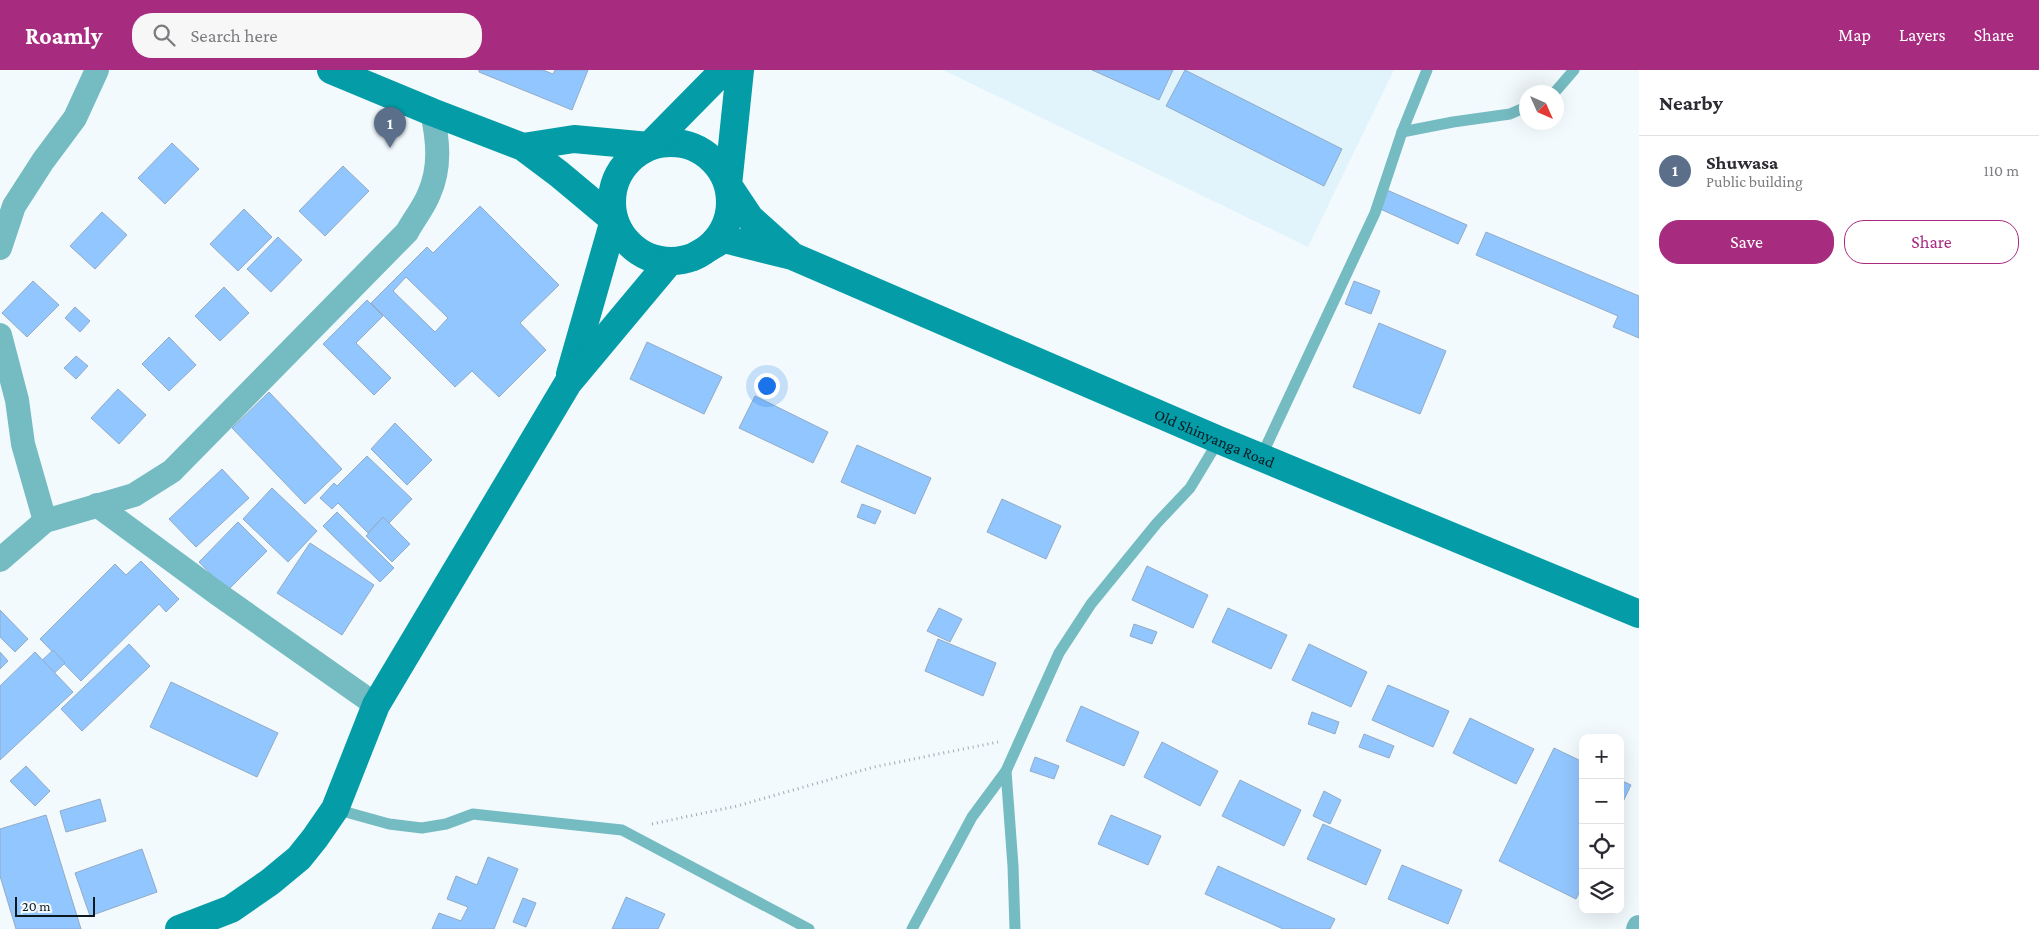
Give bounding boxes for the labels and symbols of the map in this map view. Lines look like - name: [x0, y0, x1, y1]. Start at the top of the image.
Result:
- north arrow: [1519, 85, 1564, 130]
- pin: 1: [374, 107, 406, 148]
- your location: [754, 373, 780, 399]
- street label: Old Shinyanga Road: [1152, 405, 1278, 471]
- scale bar: [15, 894, 95, 917]

